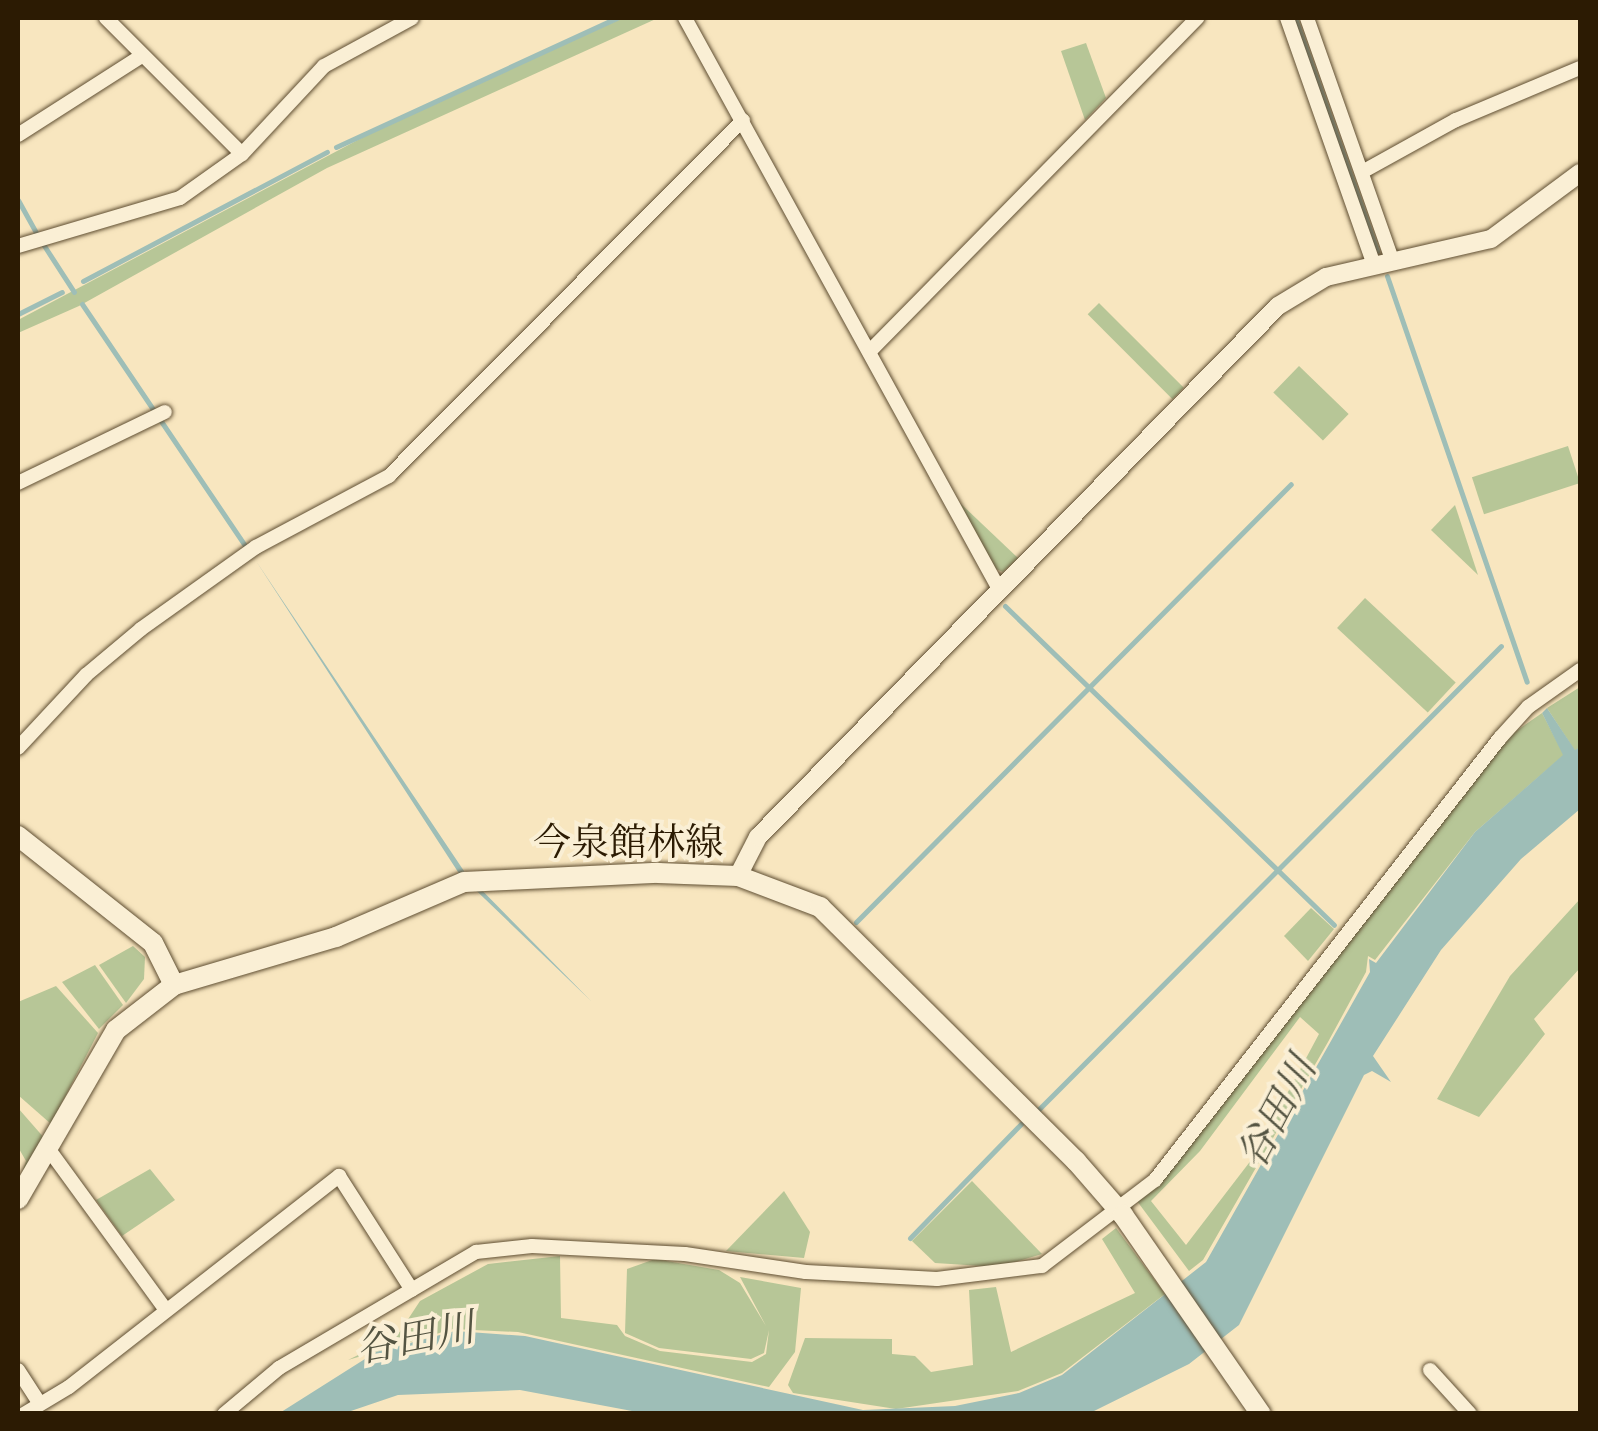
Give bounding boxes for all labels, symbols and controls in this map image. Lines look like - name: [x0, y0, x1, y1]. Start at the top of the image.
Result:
- street label: 今泉館林線: [533, 819, 723, 865]
- water label: 谷田川: [1227, 1048, 1325, 1176]
- water label: 谷田川: [352, 1302, 478, 1372]

